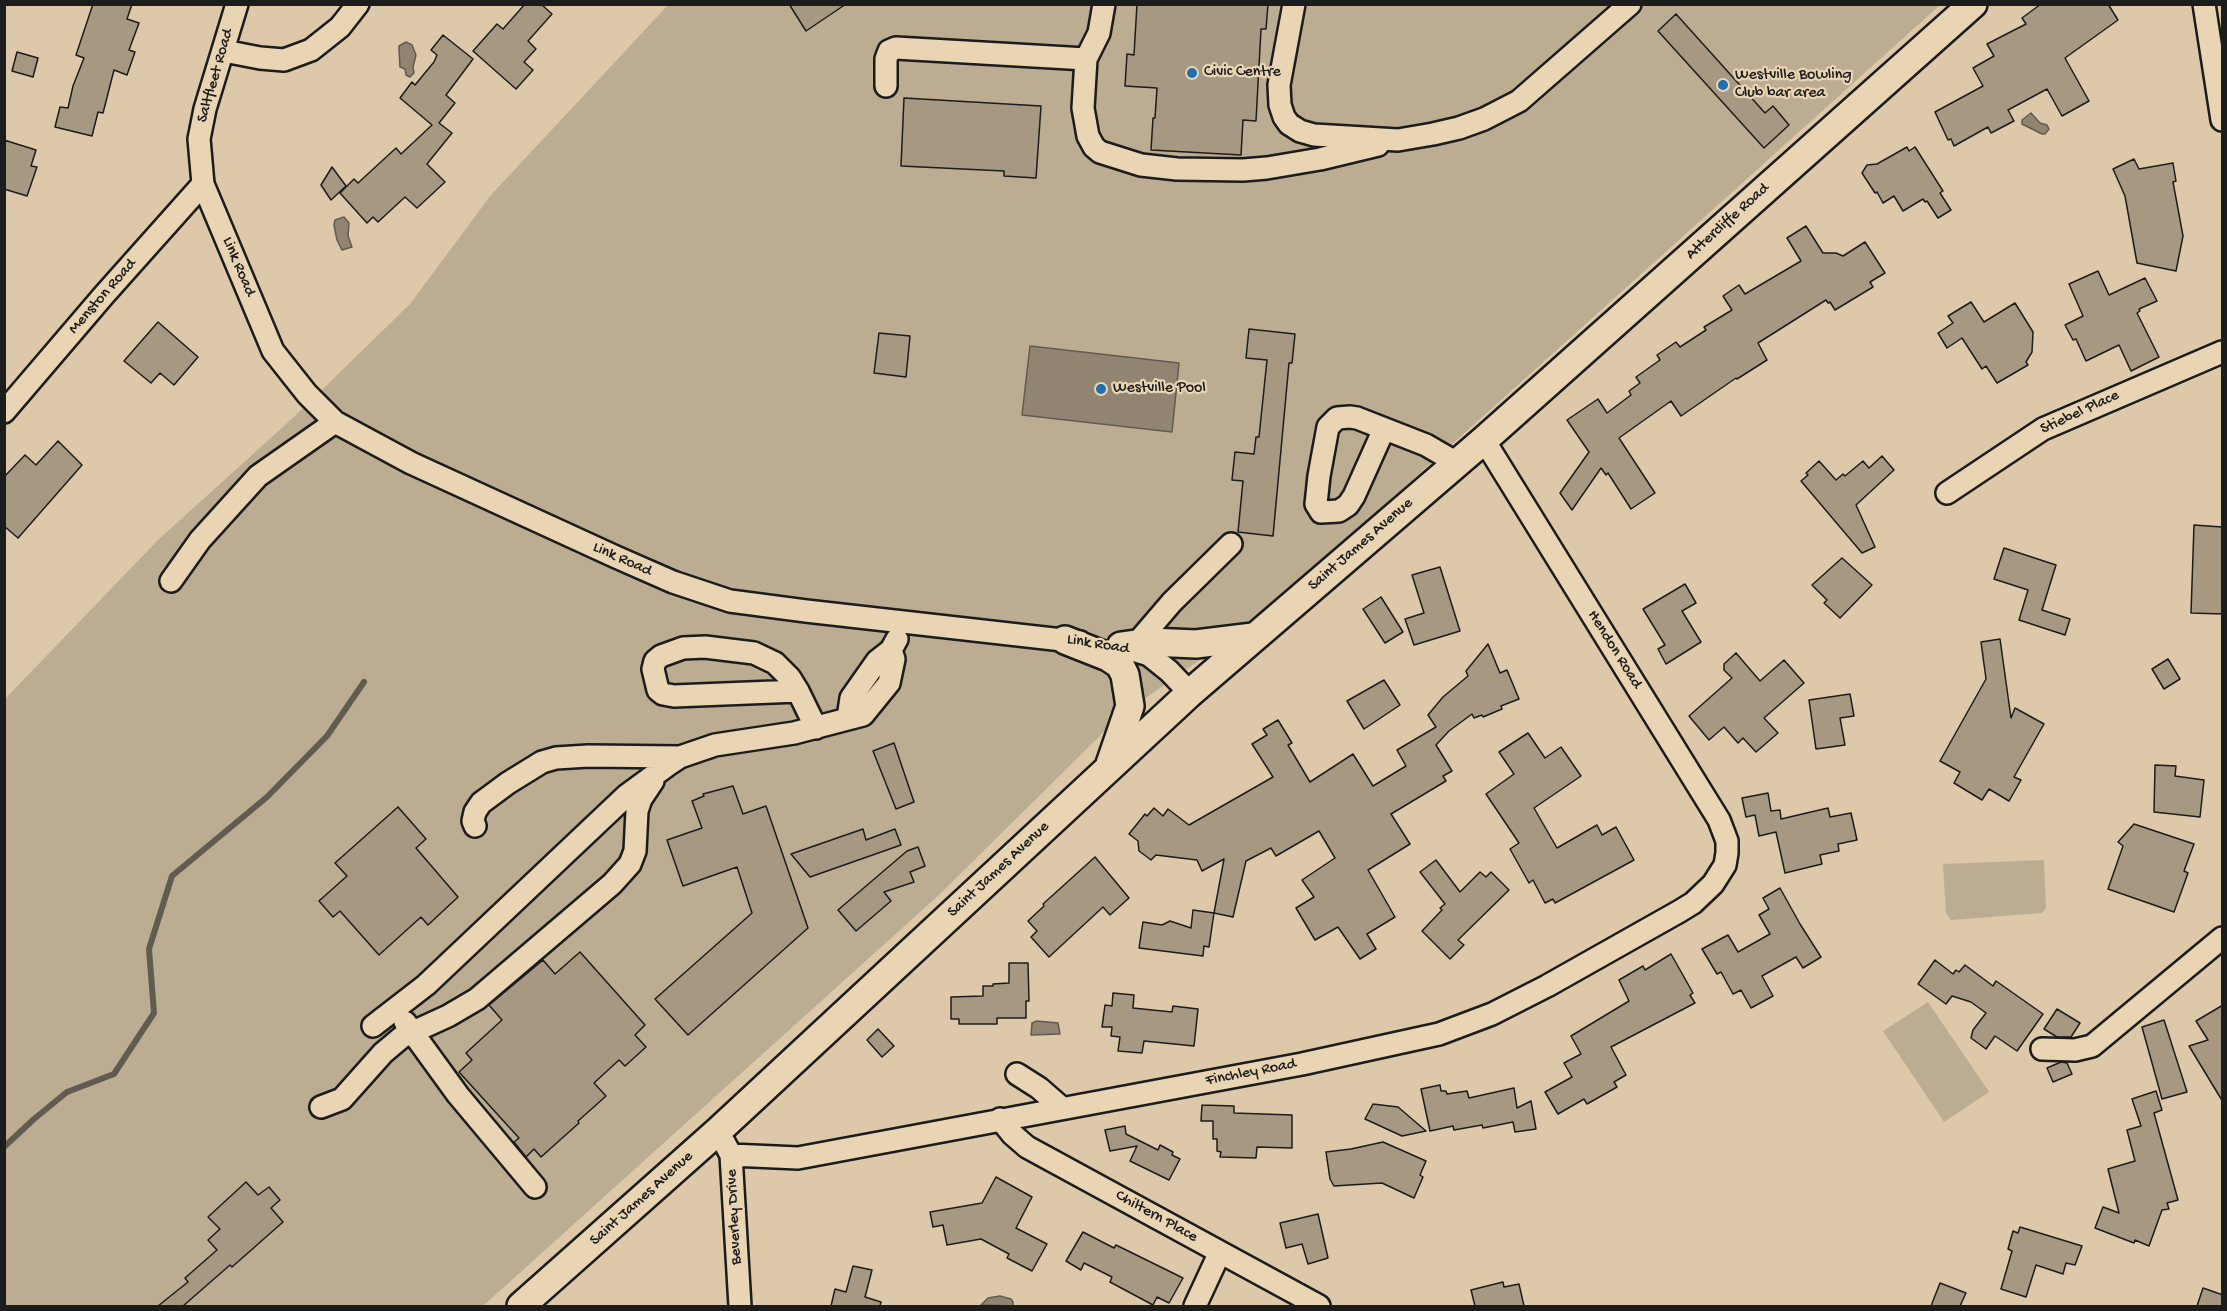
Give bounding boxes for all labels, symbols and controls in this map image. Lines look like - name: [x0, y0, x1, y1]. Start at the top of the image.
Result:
- street label: Saltfleet Road: [193, 27, 239, 125]
- place label: Civic Centre: [1204, 63, 1281, 83]
- marker: Civic Centre: [1185, 66, 1199, 80]
- place label: Westville Bowling Club bar area: [1735, 66, 1851, 104]
- marker: Westville Bowling Club bar area: [1716, 78, 1730, 92]
- street label: Attercliffe Road: [1682, 180, 1774, 264]
- street label: Link Road: [217, 234, 259, 300]
- street label: Menston Road: [65, 255, 141, 339]
- place label: Westville Pool: [1113, 379, 1206, 399]
- marker: Westville Pool: [1094, 382, 1108, 396]
- street label: Stiebel Place: [2038, 386, 2122, 440]
- street label: Saint James Avenue: [1305, 494, 1417, 596]
- street label: Link Road: [589, 538, 655, 582]
- street label: Hendon Road: [1582, 607, 1646, 693]
- street label: Link Road: [1065, 631, 1131, 659]
- street label: Saint James Avenue: [944, 818, 1054, 922]
- street label: Finchley Road: [1204, 1055, 1298, 1091]
- street label: Saint James Avenue: [586, 1148, 698, 1250]
- street label: Beverley Drive: [723, 1169, 747, 1265]
- street label: Chiltern Place: [1112, 1187, 1200, 1247]

